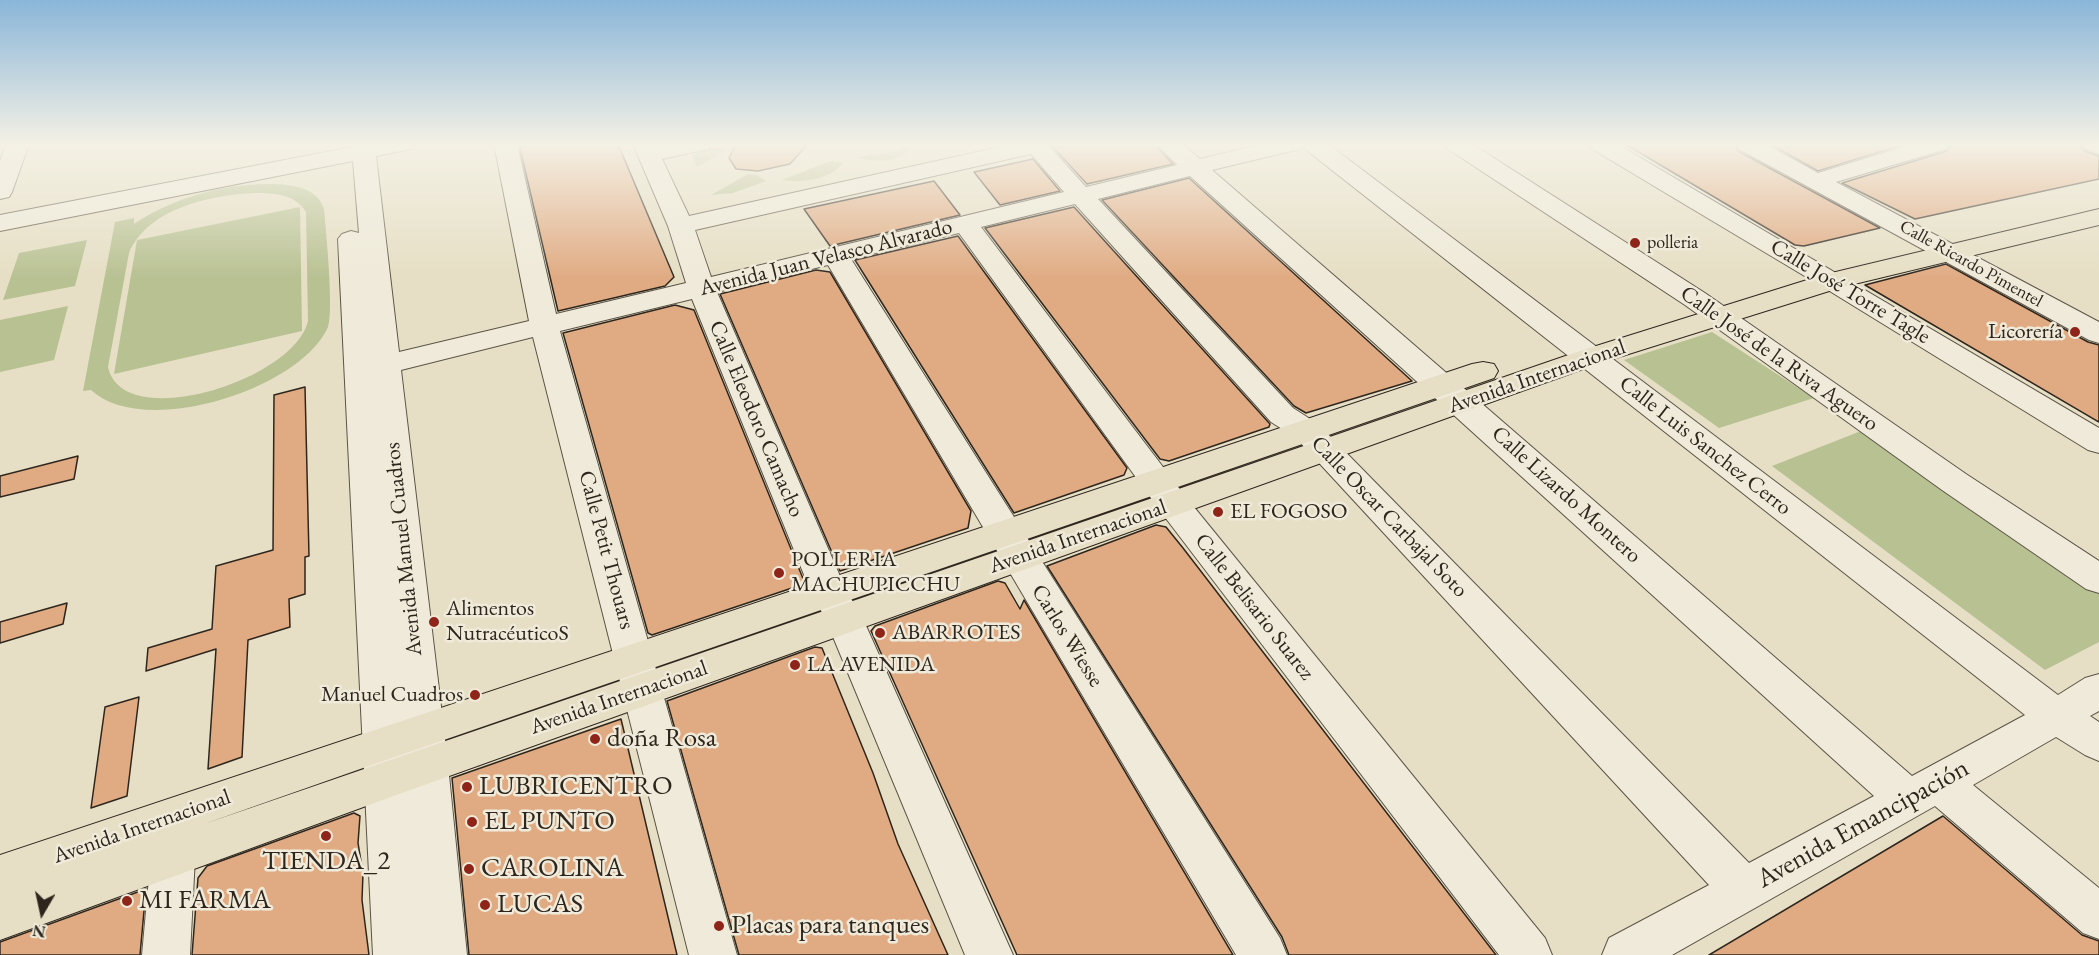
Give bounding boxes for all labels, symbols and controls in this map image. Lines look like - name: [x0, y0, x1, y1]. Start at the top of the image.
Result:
- street label: Avenida Juan Velasco Alvarado: [697, 214, 955, 302]
- street label: Calle Ricardo Pimentel: [1896, 216, 2046, 312]
- place label: polleria: [1647, 232, 1698, 254]
- street label: Calle José Torre Tagle: [1765, 234, 1935, 350]
- marker: polleria: [1628, 236, 1642, 250]
- street label: Calle José de la Riva Aguero: [1675, 281, 1883, 437]
- street label: Calle Eleodoro Camacho: [703, 317, 809, 521]
- place label: Licorería: [1988, 319, 2063, 345]
- marker: Licorería: [2068, 325, 2082, 339]
- street label: Avenida Internacional: [1445, 334, 1629, 420]
- street label: Calle Luis Sanchez Cerro: [1614, 371, 1796, 521]
- street label: Calle Lizardo Montero: [1486, 421, 1646, 569]
- street label: Calle Oscar Carbajal Soto: [1305, 431, 1473, 603]
- street label: Avenida Manuel Cuadros: [380, 441, 428, 657]
- street label: Calle Petit Thouars: [572, 468, 640, 632]
- street label: Avenida Internacional: [986, 494, 1170, 580]
- place label: EL FOGOSO: [1230, 499, 1348, 525]
- marker: EL FOGOSO: [1211, 505, 1225, 519]
- street label: Calle Belisario Suarez: [1189, 528, 1319, 686]
- place label: POLLERIA MACHUPICCHU: [791, 547, 960, 598]
- marker: POLLERIA MACHUPICCHU: [772, 566, 786, 580]
- street label: Carlos Wiesse: [1025, 580, 1109, 692]
- place label: Alimentos NutracéuticoS: [446, 596, 569, 648]
- marker: Alimentos NutracéuticoS: [427, 615, 441, 629]
- place label: ABARROTES: [892, 620, 1020, 646]
- marker: ABARROTES: [873, 626, 887, 640]
- place label: LA AVENIDA: [807, 652, 935, 678]
- street label: Avenida Internacional: [527, 655, 711, 741]
- marker: LA AVENIDA: [788, 658, 802, 672]
- place label: Manuel Cuadros: [321, 682, 463, 708]
- marker: Manuel Cuadros: [468, 688, 482, 702]
- place label: doña Rosa: [607, 723, 717, 755]
- marker: doña Rosa: [588, 732, 602, 746]
- street label: Avenida Emancipación: [1751, 752, 1975, 896]
- place label: LUBRICENTRO: [479, 771, 673, 803]
- marker: LUBRICENTRO: [460, 780, 474, 794]
- street label: Avenida Internacional: [50, 784, 234, 870]
- place label: EL PUNTO: [484, 806, 615, 838]
- marker: EL PUNTO: [465, 815, 479, 829]
- marker: TIENDA_2: [319, 829, 333, 843]
- place label: TIENDA_2: [262, 846, 390, 878]
- place label: CAROLINA: [481, 853, 624, 885]
- marker: CAROLINA: [462, 862, 476, 876]
- north arrow: [12, 883, 72, 943]
- place label: MI FARMA: [139, 885, 271, 917]
- place label: LUCAS: [497, 889, 583, 921]
- marker: MI FARMA: [120, 894, 134, 908]
- marker: LUCAS: [478, 898, 492, 912]
- place label: Placas para tanques: [731, 910, 929, 942]
- marker: Placas para tanques: [712, 919, 726, 933]
- text: N: [31, 920, 47, 943]

